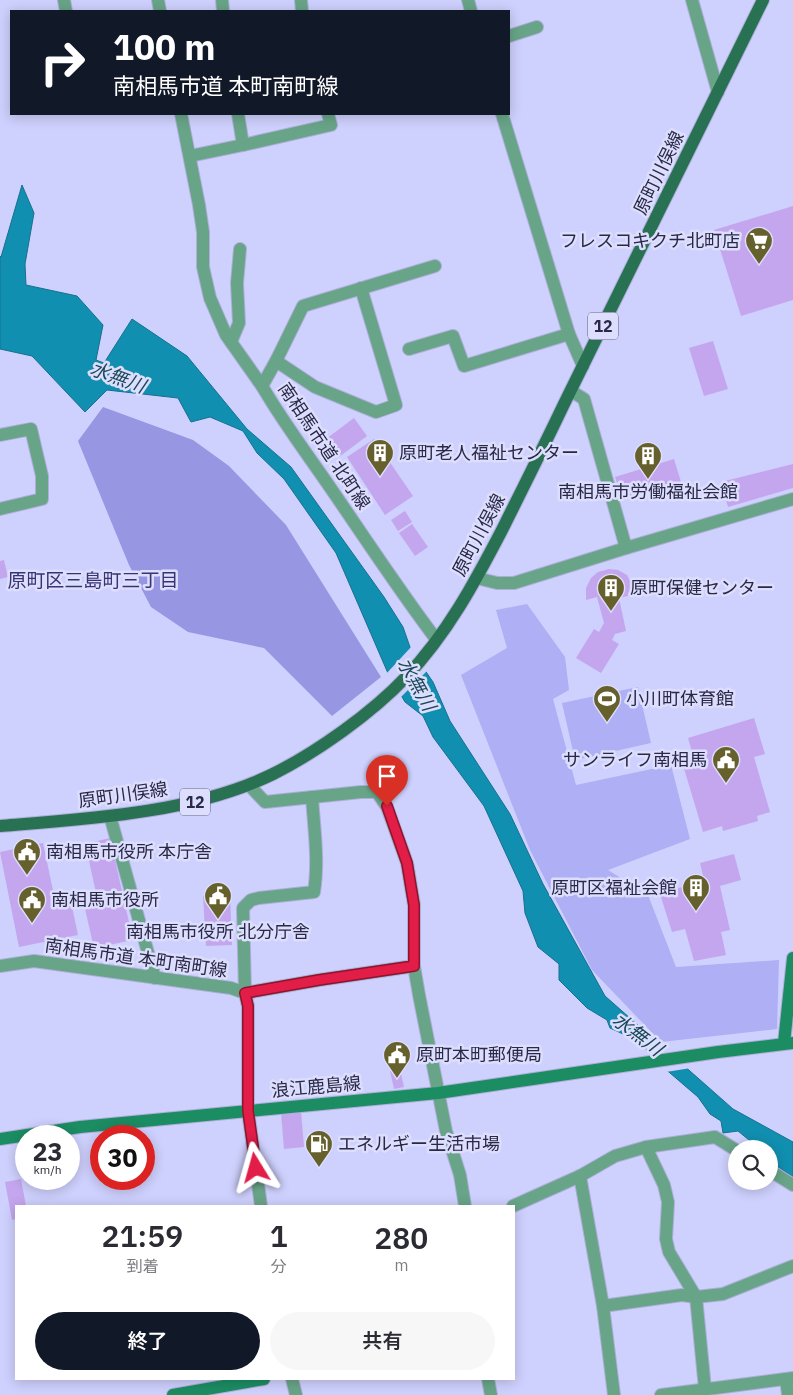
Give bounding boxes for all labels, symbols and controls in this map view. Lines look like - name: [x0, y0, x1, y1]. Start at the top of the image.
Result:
- text: 100 m: [113, 24, 216, 70]
- icon: right: [30, 30, 95, 95]
- text: 南相馬市道 本町南町線: [113, 71, 338, 100]
- street label: 原町川俣線: [628, 127, 689, 218]
- supermarket icon: フレスコキクチ北町店: [744, 226, 774, 265]
- place label: フレスコキクチ北町店: [560, 229, 740, 252]
- road number: 12: [588, 312, 618, 340]
- water label: 水無川: [87, 356, 151, 399]
- street label: 南相馬市道 北町線: [273, 378, 375, 514]
- building icon: 原町老人福祉センター: [365, 438, 395, 477]
- place label: 原町老人福祉センター: [399, 441, 579, 464]
- building icon: 南相馬市労働福祉会館: [633, 441, 663, 480]
- place label: 南相馬市労働福祉会館: [558, 480, 738, 503]
- street label: 原町川俣線: [447, 490, 510, 580]
- district label: 原町区三島町三丁目: [7, 568, 179, 592]
- building icon: 原町保健センター: [596, 573, 626, 612]
- place label: 原町保健センター: [630, 576, 774, 599]
- water label: 水無川: [393, 653, 442, 716]
- sports icon: 小川町体育館: [592, 684, 622, 723]
- place label: 小川町体育館: [626, 687, 734, 710]
- public building icon: サンライフ南相馬: [711, 745, 741, 784]
- place label: サンライフ南相馬: [563, 748, 707, 771]
- pin: [366, 755, 408, 806]
- icon: arrive: [373, 762, 401, 790]
- street label: 原町川俣線: [77, 777, 169, 812]
- road number: 12: [180, 789, 210, 816]
- public building icon: 南相馬市役所 本庁舎: [12, 837, 42, 876]
- place label: 南相馬市役所 本庁舎: [46, 840, 212, 863]
- building icon: 原町区福祉会館: [681, 873, 711, 912]
- place label: 原町区福祉会館: [551, 876, 677, 899]
- public building icon: 南相馬市役所 北分庁舎: [203, 881, 233, 920]
- public building icon: 南相馬市役所: [17, 885, 47, 924]
- place label: 南相馬市役所: [51, 888, 159, 911]
- place label: 南相馬市役所 北分庁舎: [126, 920, 310, 943]
- street label: 南相馬市道 本町南町線: [43, 933, 229, 982]
- water label: 水無川: [608, 1007, 670, 1062]
- public building icon: 原町本町郵便局: [382, 1040, 412, 1079]
- place label: 原町本町郵便局: [416, 1043, 542, 1066]
- street label: 浪江鹿島線: [270, 1071, 362, 1102]
- speed limit sign: 30: [90, 1125, 155, 1190]
- fuel station icon: エネルギー生活市場: [304, 1129, 334, 1168]
- place label: エネルギー生活市場: [338, 1132, 500, 1155]
- text: 23: [32, 1135, 63, 1168]
- map controls: [728, 1140, 778, 1190]
- button: search: [728, 1140, 778, 1190]
- position arrow: [229, 1141, 281, 1193]
- text: km/h: [33, 1162, 62, 1177]
- text: 21:59: [102, 1216, 183, 1255]
- text: 1: [270, 1216, 288, 1255]
- text: 280: [374, 1218, 428, 1257]
- text: m: [394, 1255, 408, 1275]
- text: 到着: [126, 1256, 158, 1276]
- text: 分: [271, 1256, 287, 1276]
- button: 終了: [35, 1312, 260, 1370]
- button: 共有: [270, 1312, 495, 1370]

